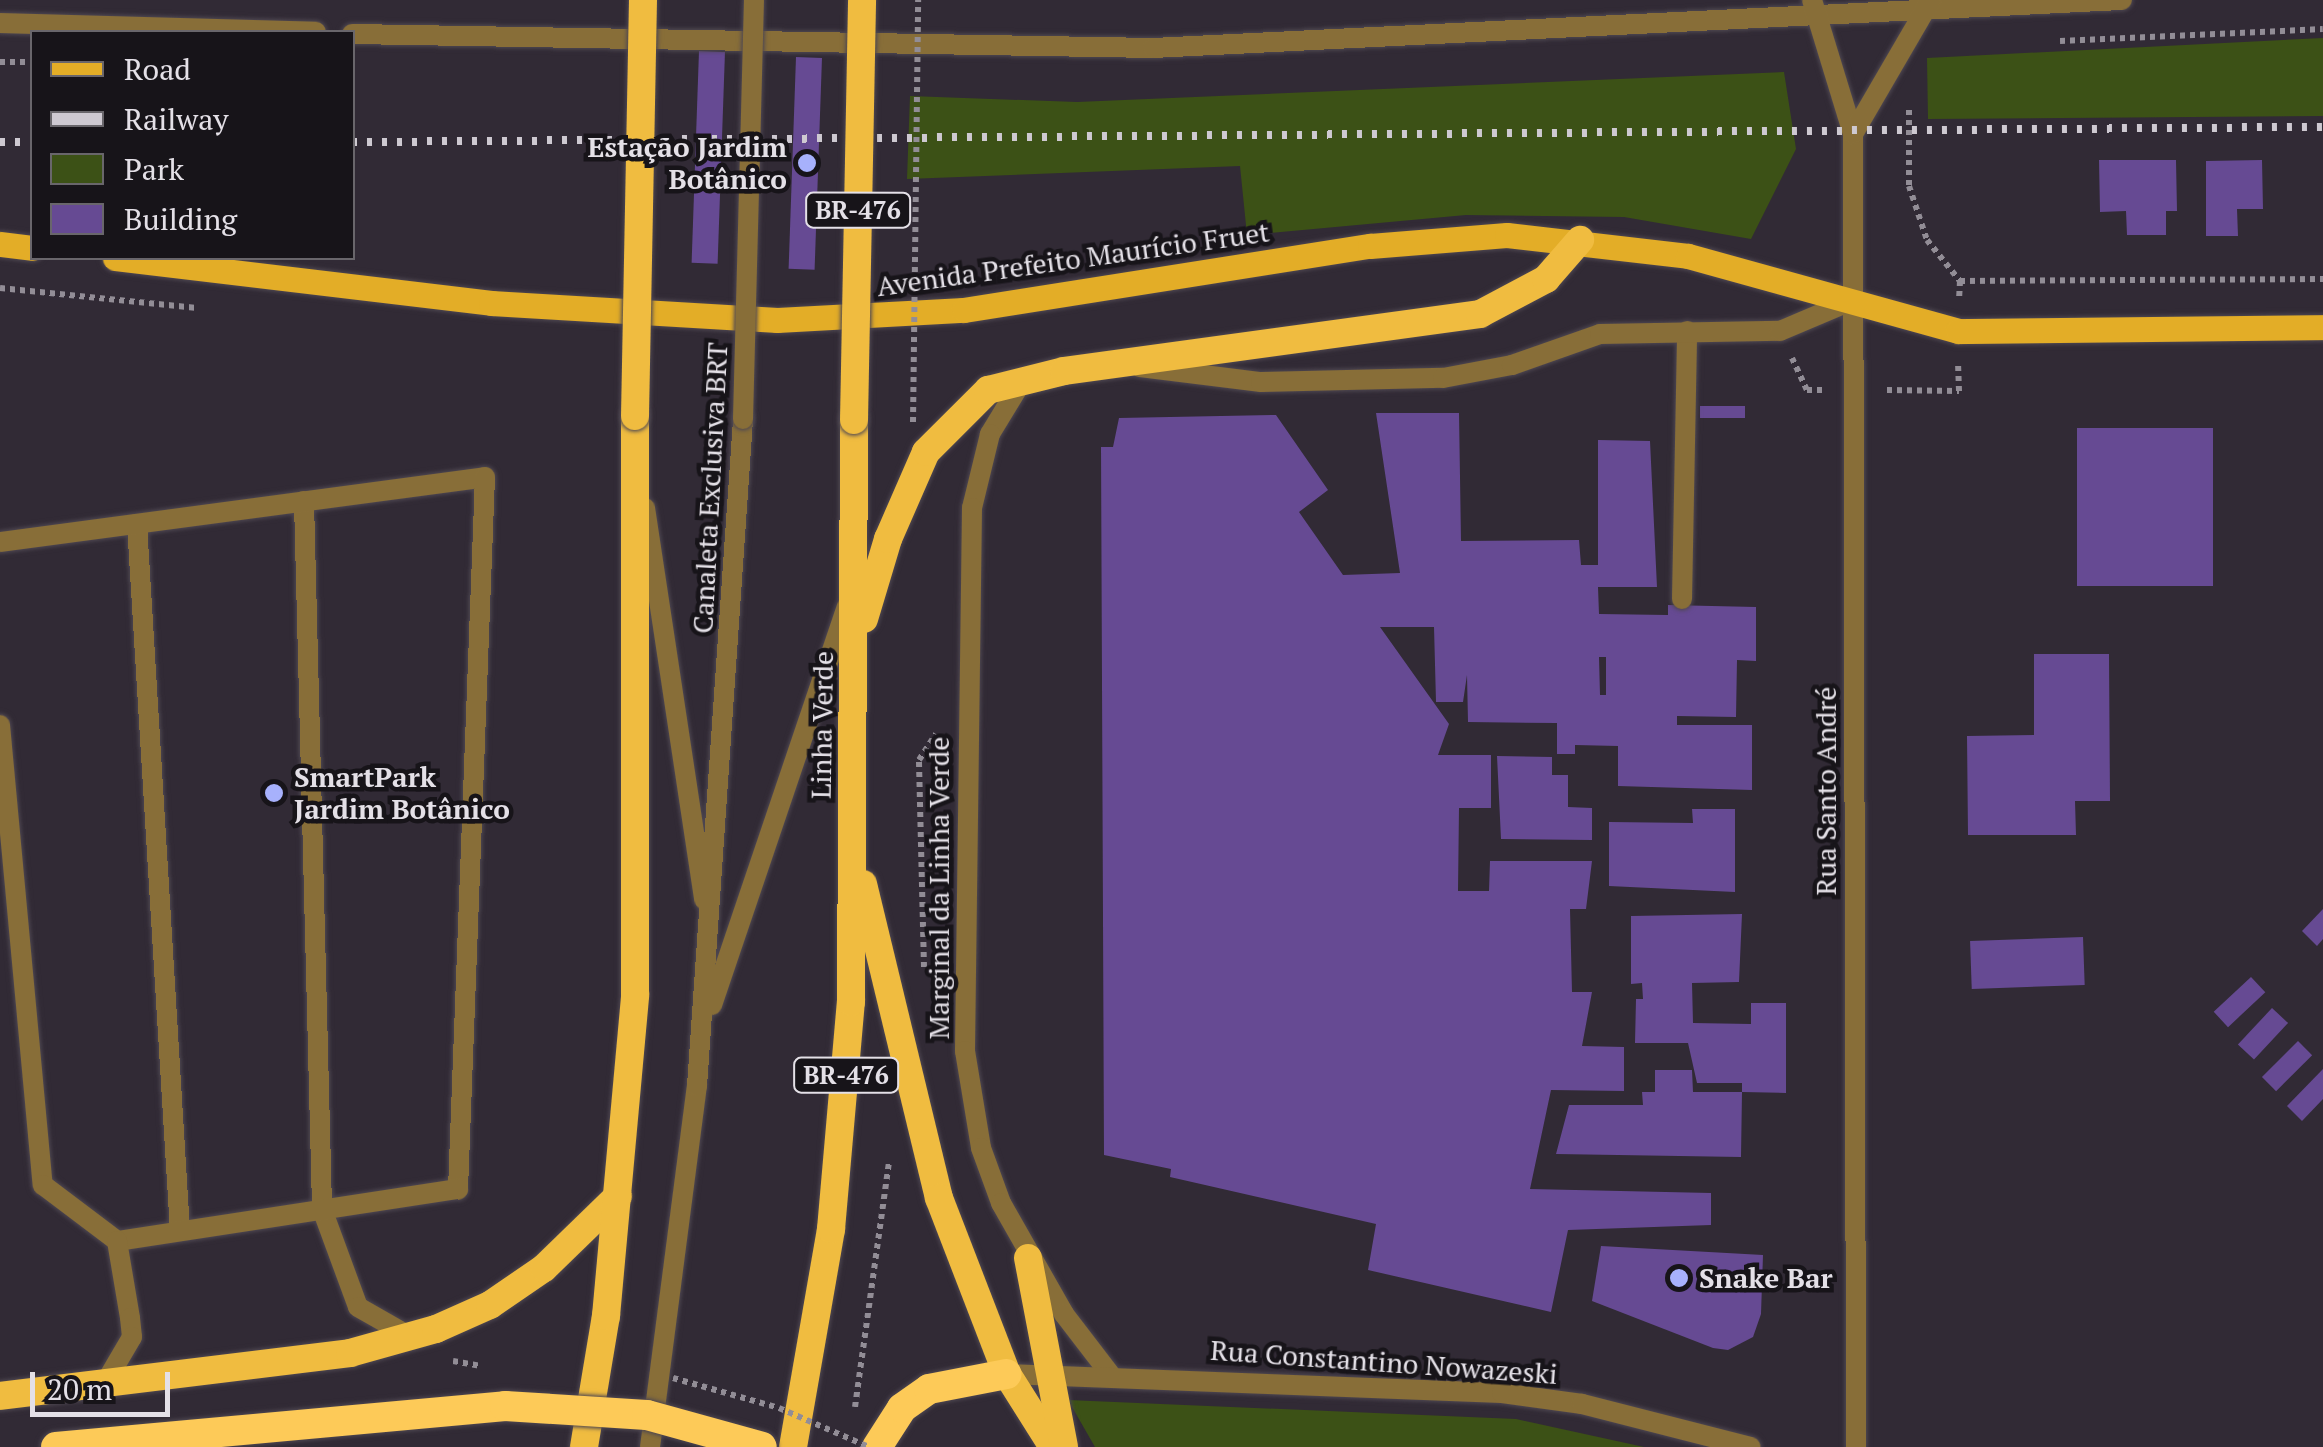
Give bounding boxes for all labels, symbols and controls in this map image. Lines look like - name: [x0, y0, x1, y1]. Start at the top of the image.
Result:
- legend: [30, 30, 355, 260]
- text: Road: [124, 49, 191, 89]
- text: Railway: [124, 99, 228, 139]
- place label: Estação Jardim Botânico: [588, 130, 787, 196]
- text: Park: [124, 149, 184, 189]
- marker: Estação Jardim Botânico: [796, 152, 818, 174]
- road number: BR-476: [803, 190, 913, 230]
- text: Building: [124, 199, 237, 239]
- street label: Avenida Prefeito Maurício Fruet: [875, 215, 1271, 303]
- street label: Canaleta Exclusiva BRT: [686, 342, 734, 634]
- street label: Linha Verde: [804, 650, 840, 800]
- street label: Rua Santo André: [1809, 686, 1843, 896]
- street label: Marginal da Linha Verde: [922, 736, 956, 1040]
- place label: SmartPark Jardim Botânico: [294, 760, 510, 826]
- marker: SmartPark Jardim Botânico: [263, 782, 285, 804]
- road number: BR-476: [791, 1055, 901, 1095]
- place label: Snake Bar: [1699, 1261, 1833, 1295]
- marker: Snake Bar: [1668, 1267, 1690, 1289]
- street label: Rua Constantino Nowazeski: [1209, 1333, 1559, 1391]
- scale bar: [35, 1352, 175, 1414]
- text: 20 m: [47, 1369, 112, 1409]

